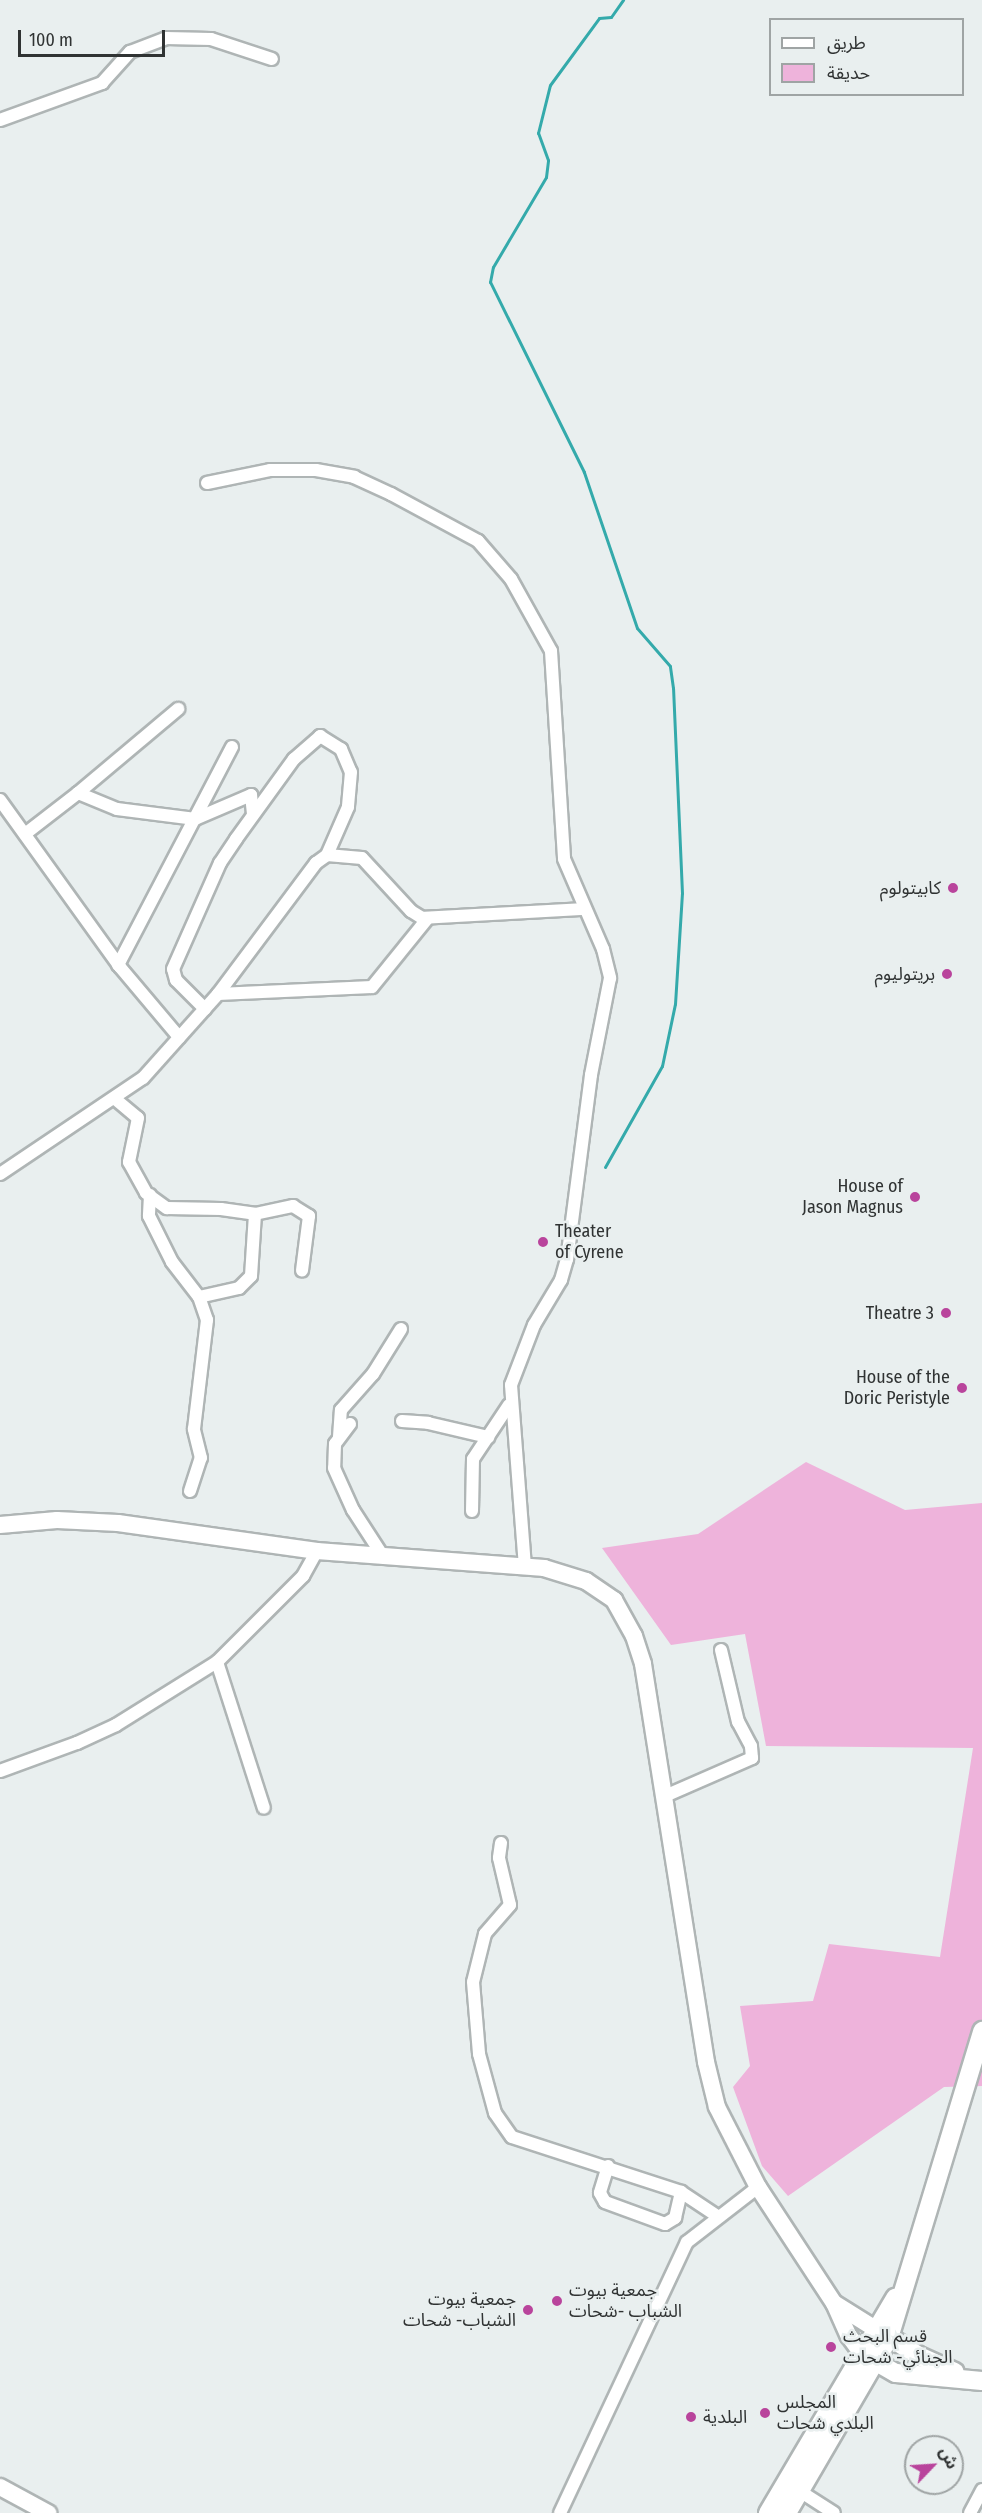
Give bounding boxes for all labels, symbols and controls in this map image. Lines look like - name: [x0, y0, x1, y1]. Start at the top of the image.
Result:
- scale bar: [21, 18, 168, 56]
- legend: [769, 18, 964, 96]
- text: 100 m: [29, 29, 73, 51]
- text: طريق: [827, 32, 866, 54]
- text: حديقة: [827, 62, 870, 84]
- place label: كابيتولوم: [880, 877, 941, 899]
- marker: كابيتولوم: [946, 881, 960, 895]
- place label: بريتوليوم: [874, 963, 935, 985]
- marker: بريتوليوم: [940, 967, 954, 981]
- place label: House of Jason Magnus: [802, 1176, 903, 1218]
- marker: House of Jason Magnus: [908, 1190, 922, 1204]
- place label: Theater of Cyrene: [555, 1221, 624, 1264]
- marker: Theater of Cyrene: [536, 1235, 550, 1249]
- place label: Theatre 3: [866, 1302, 934, 1324]
- marker: Theatre 3: [939, 1306, 953, 1320]
- place label: House of the Doric Peristyle: [844, 1367, 950, 1410]
- marker: House of the Doric Peristyle: [955, 1381, 969, 1395]
- place label: جمعية بيوت الشباب -شحات: [569, 2280, 682, 2322]
- place label: جمعية بيوت الشباب- شحات: [403, 2289, 516, 2332]
- marker: جمعية بيوت الشباب -شحات: [550, 2294, 564, 2308]
- marker: جمعية بيوت الشباب- شحات: [521, 2303, 535, 2317]
- place label: قسم البحث الجنائي- شحات: [843, 2326, 952, 2368]
- marker: قسم البحث الجنائي- شحات: [824, 2340, 838, 2354]
- place label: المجلس البلدي شحات: [777, 2392, 874, 2434]
- place label: البلدية: [703, 2406, 747, 2428]
- marker: المجلس البلدي شحات: [758, 2406, 772, 2420]
- marker: البلدية: [684, 2410, 698, 2424]
- north arrow: [904, 2435, 964, 2495]
- text: ش: [936, 2444, 962, 2472]

